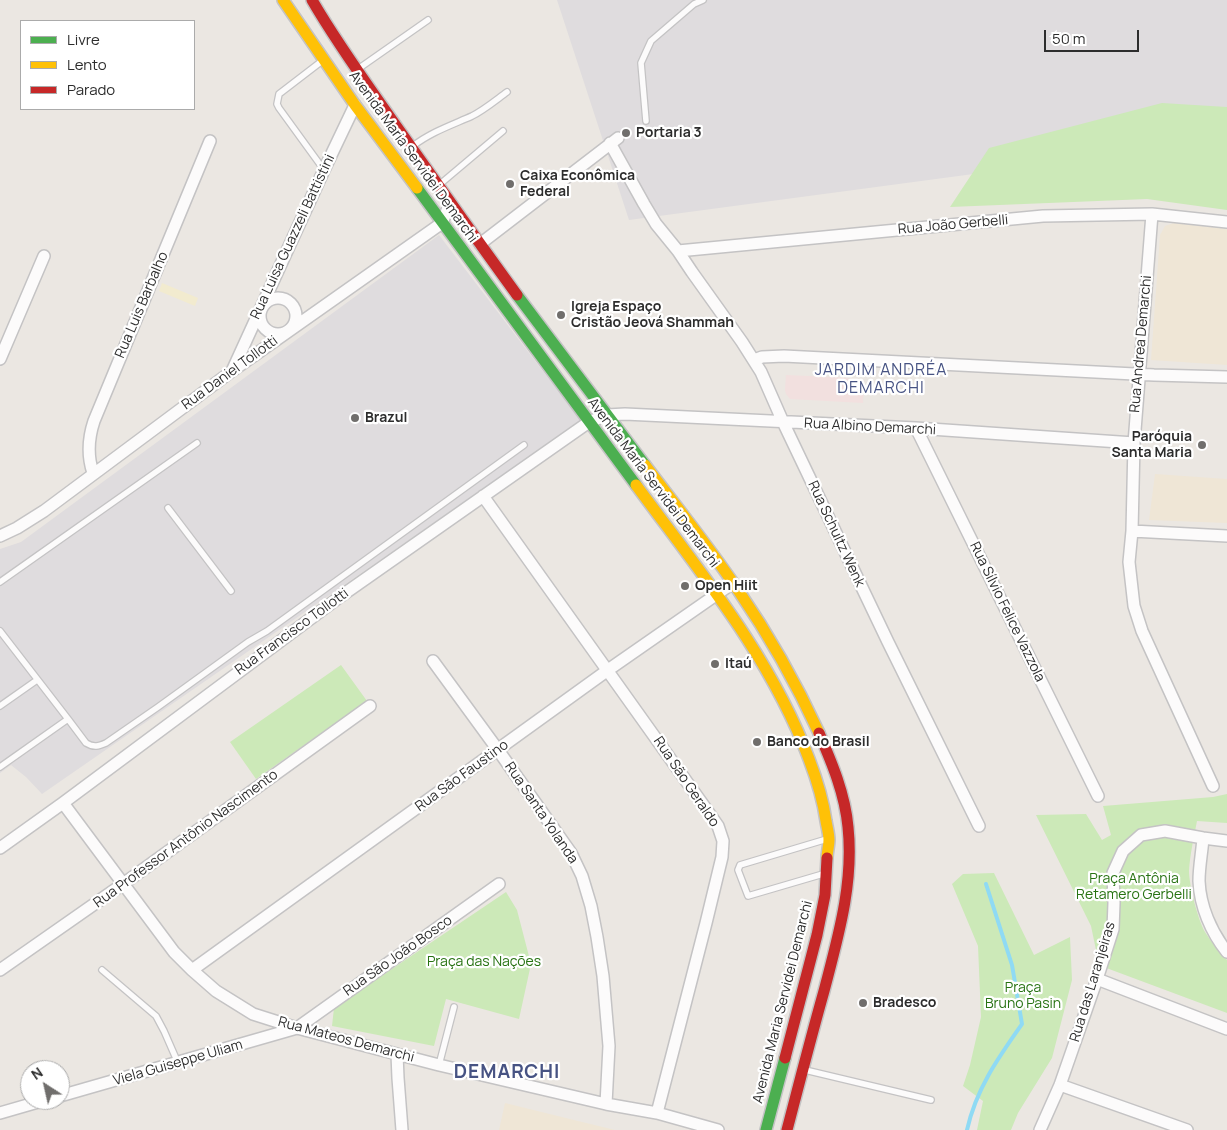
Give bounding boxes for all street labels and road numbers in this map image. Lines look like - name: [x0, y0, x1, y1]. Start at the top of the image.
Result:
- street label: Avenida Maria Servidei Demarchi: [345, 68, 481, 246]
- street label: Rua Luisa Guazzeli Battistini: [247, 152, 339, 322]
- street label: Rua João Gerbelli: [897, 212, 1009, 238]
- street label: Rua Luis Barbalho: [112, 249, 172, 361]
- street label: Rua Andrea Demarchi: [1127, 275, 1155, 413]
- street label: Rua Daniel Tollotti: [179, 332, 281, 414]
- street label: Avenida Maria Servidei Demarchi: [584, 395, 722, 571]
- street label: Rua Albino Demarchi: [804, 415, 936, 439]
- street label: Rua Schultz Wenk: [804, 478, 868, 590]
- street label: Rua Sílvio Felice Vazzola: [966, 539, 1048, 685]
- street label: Rua Francisco Tollotti: [232, 585, 352, 679]
- street label: Rua São Geraldo: [649, 734, 723, 830]
- street label: Rua São Faustino: [412, 737, 512, 815]
- street label: Rua Santa Yolanda: [501, 759, 581, 867]
- street label: Rua Professor Antônio Nascimento: [91, 766, 281, 912]
- street label: Avenida Maria Servidei Demarchi: [750, 899, 816, 1105]
- street label: Rua São João Bosco: [340, 912, 456, 1000]
- street label: Rua das Laranjeiras: [1067, 920, 1119, 1044]
- street label: Rua Mateos Demarchi: [276, 1014, 416, 1066]
- street label: Viela Guiseppe Uliam: [111, 1036, 245, 1090]

